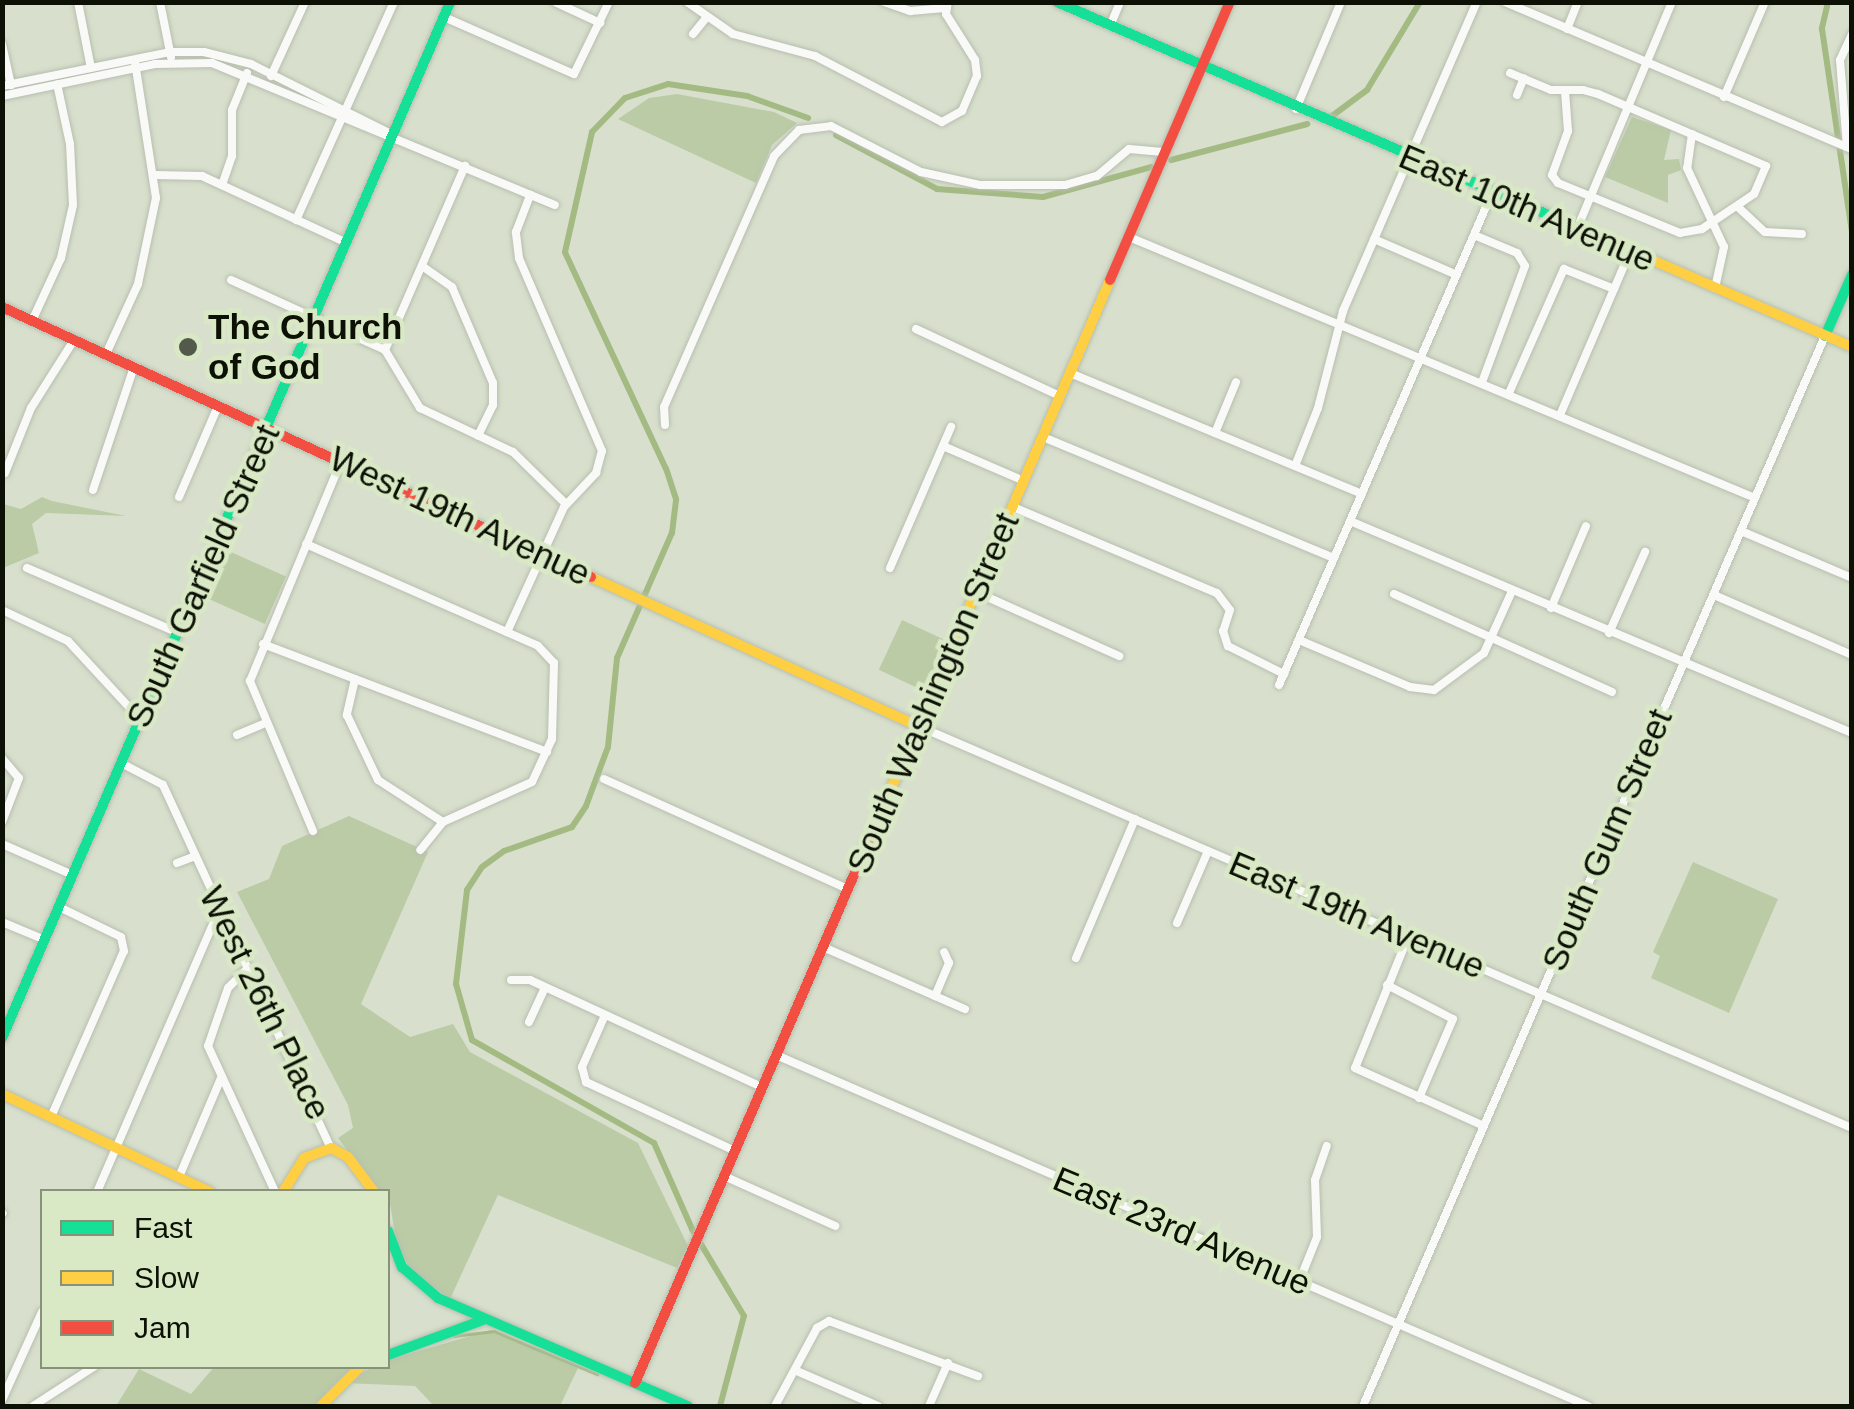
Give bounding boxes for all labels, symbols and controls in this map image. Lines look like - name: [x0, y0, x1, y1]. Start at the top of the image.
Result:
- street label: East 10th Avenue: [1392, 135, 1662, 281]
- place label: The Church of God: [208, 306, 402, 388]
- marker: The Church of God: [177, 336, 199, 358]
- street label: South Garfield Street: [117, 418, 289, 734]
- street label: West 19th Avenue: [322, 437, 598, 595]
- street label: South Washington Street: [838, 506, 1028, 880]
- street label: South Gum Street: [1533, 703, 1681, 977]
- street label: East 19th Avenue: [1222, 842, 1492, 988]
- street label: West 26th Place: [190, 880, 340, 1126]
- street label: East 23rd Avenue: [1046, 1157, 1318, 1305]
- legend: [40, 1189, 390, 1369]
- text: Fast: [134, 1211, 192, 1244]
- text: Slow: [134, 1261, 199, 1294]
- text: Jam: [134, 1311, 191, 1344]

